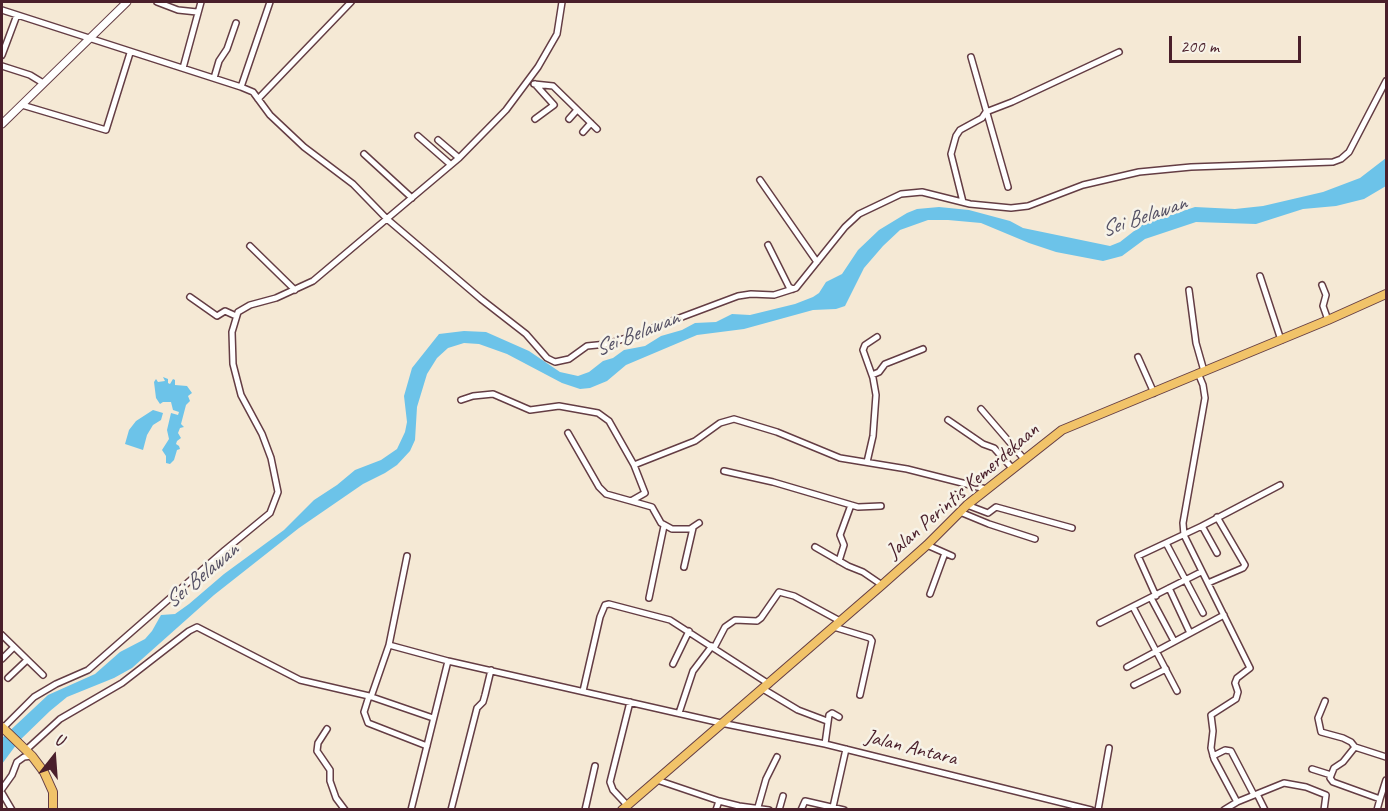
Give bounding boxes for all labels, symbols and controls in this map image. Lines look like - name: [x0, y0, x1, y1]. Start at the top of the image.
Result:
- scale bar: [1172, 24, 1304, 62]
- text: 200 m: [1180, 35, 1219, 57]
- water label: Sei Belawan: [1098, 190, 1190, 244]
- water label: Sei Belawan: [591, 305, 683, 363]
- street label: Jalan Perintis Kemerdekaan: [881, 418, 1045, 564]
- water label: Sei Belawan: [160, 537, 244, 615]
- street label: Jalan Antara: [862, 724, 960, 772]
- north arrow: [24, 727, 84, 787]
- text: U: [53, 729, 66, 750]

